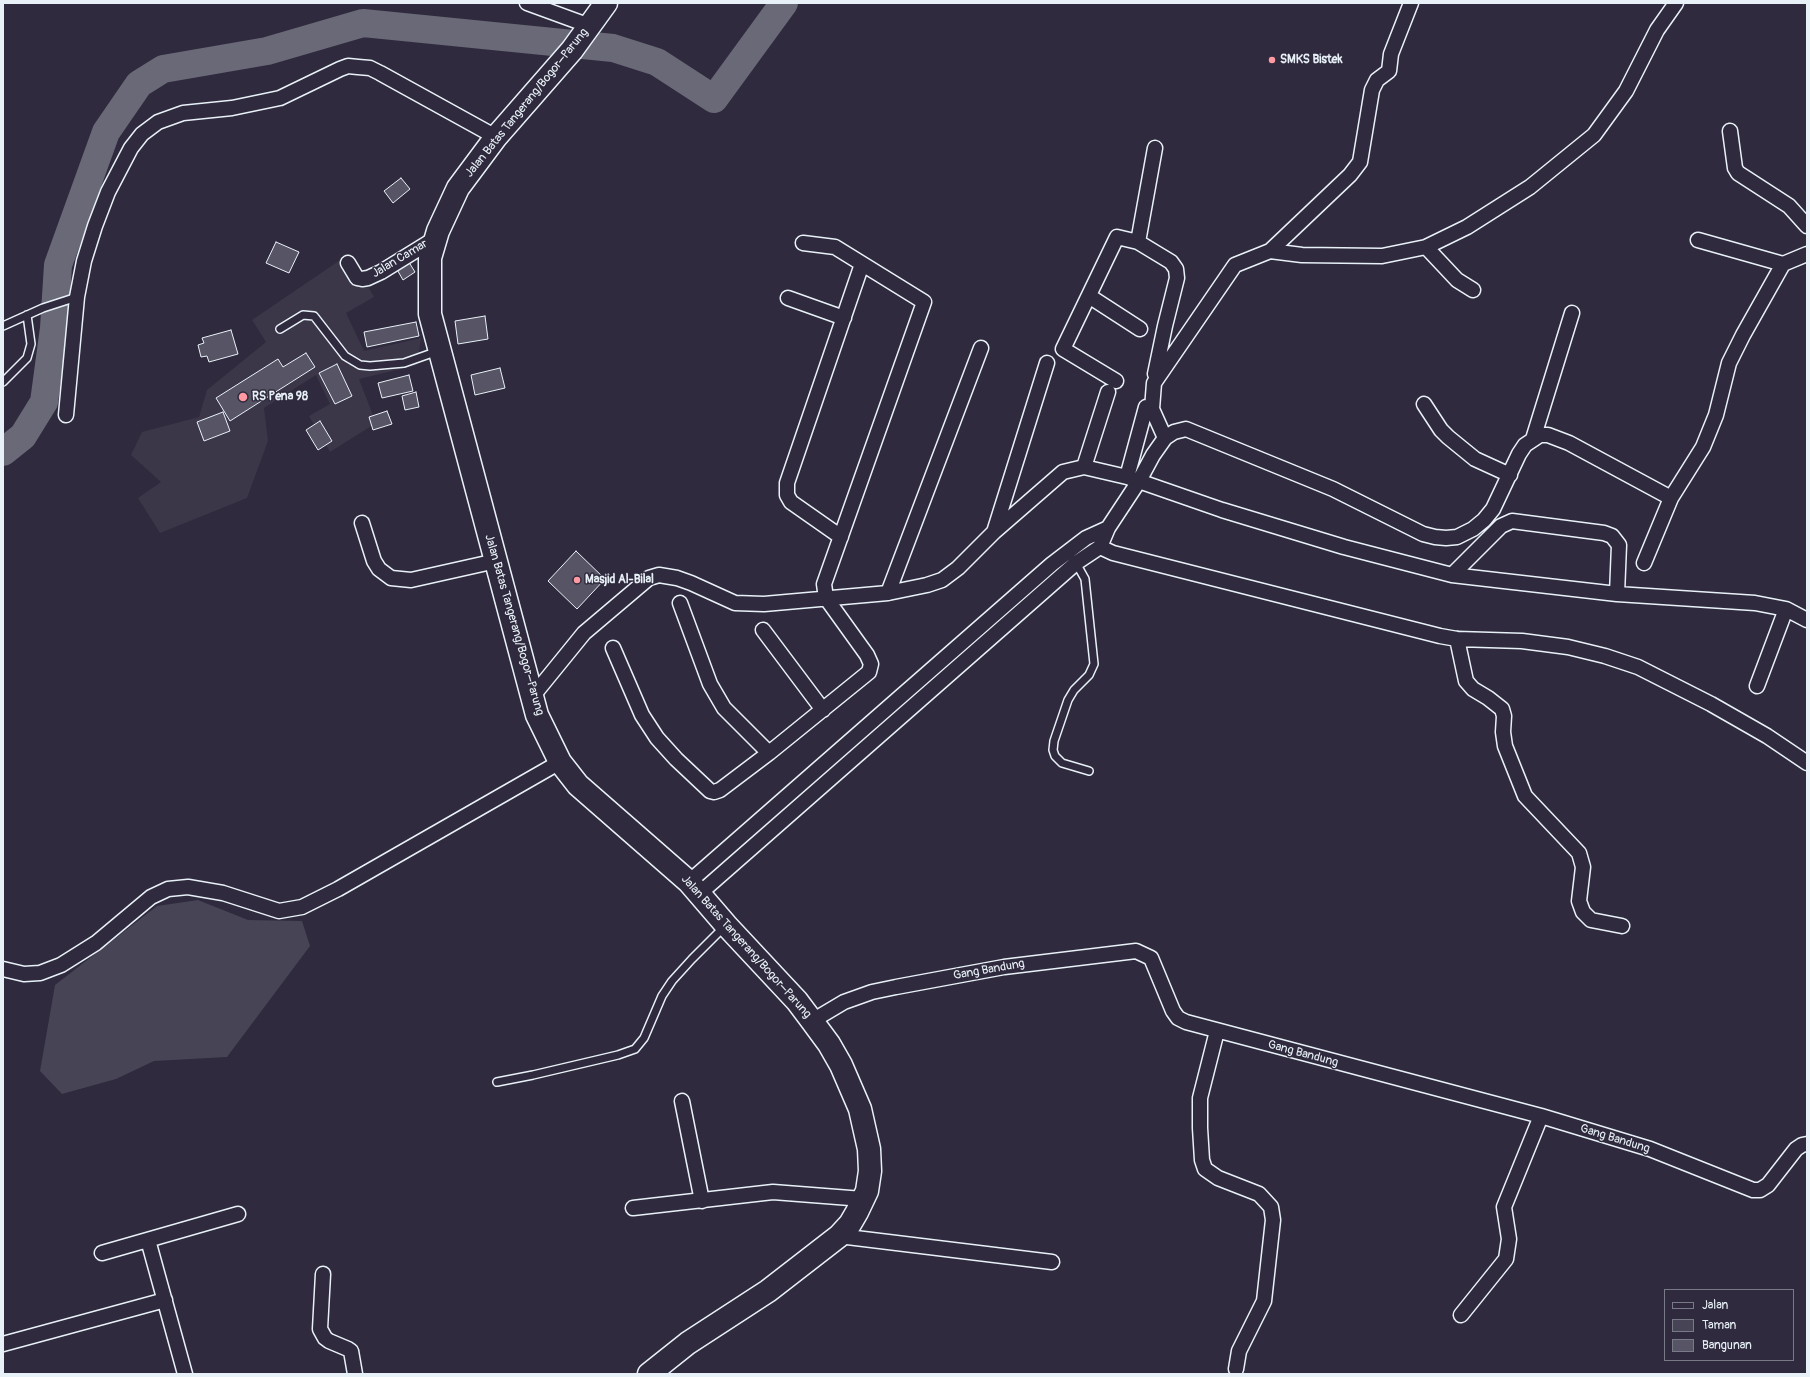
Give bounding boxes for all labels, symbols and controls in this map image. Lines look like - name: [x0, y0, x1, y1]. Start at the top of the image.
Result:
- street label: Jalan Batas Tangerang/Bogor–Parung: [462, 26, 592, 180]
- place label: SMKS Bistek: [1280, 53, 1343, 67]
- marker: SMKS Bistek: [1267, 55, 1277, 65]
- street label: Jalan Camar: [370, 237, 430, 281]
- place label: RS Pena 98: [252, 390, 308, 404]
- marker: RS Pena 98: [237, 391, 249, 403]
- street label: Jalan Batas Tangerang/Bogor–Parung: [481, 533, 547, 717]
- place label: Masjid Al-Bilal: [585, 573, 654, 587]
- marker: Masjid Al-Bilal: [572, 575, 582, 585]
- street label: Jalan Batas Tangerang/Bogor–Parung: [678, 872, 814, 1022]
- street label: Gang Bandung: [952, 957, 1026, 983]
- street label: Gang Bandung: [1266, 1038, 1340, 1070]
- street label: Gang Bandung: [1578, 1122, 1652, 1156]
- legend: [1664, 1289, 1794, 1361]
- text: Jalan: [1702, 1298, 1728, 1313]
- text: Taman: [1702, 1318, 1736, 1333]
- text: Bangunan: [1702, 1338, 1752, 1353]

